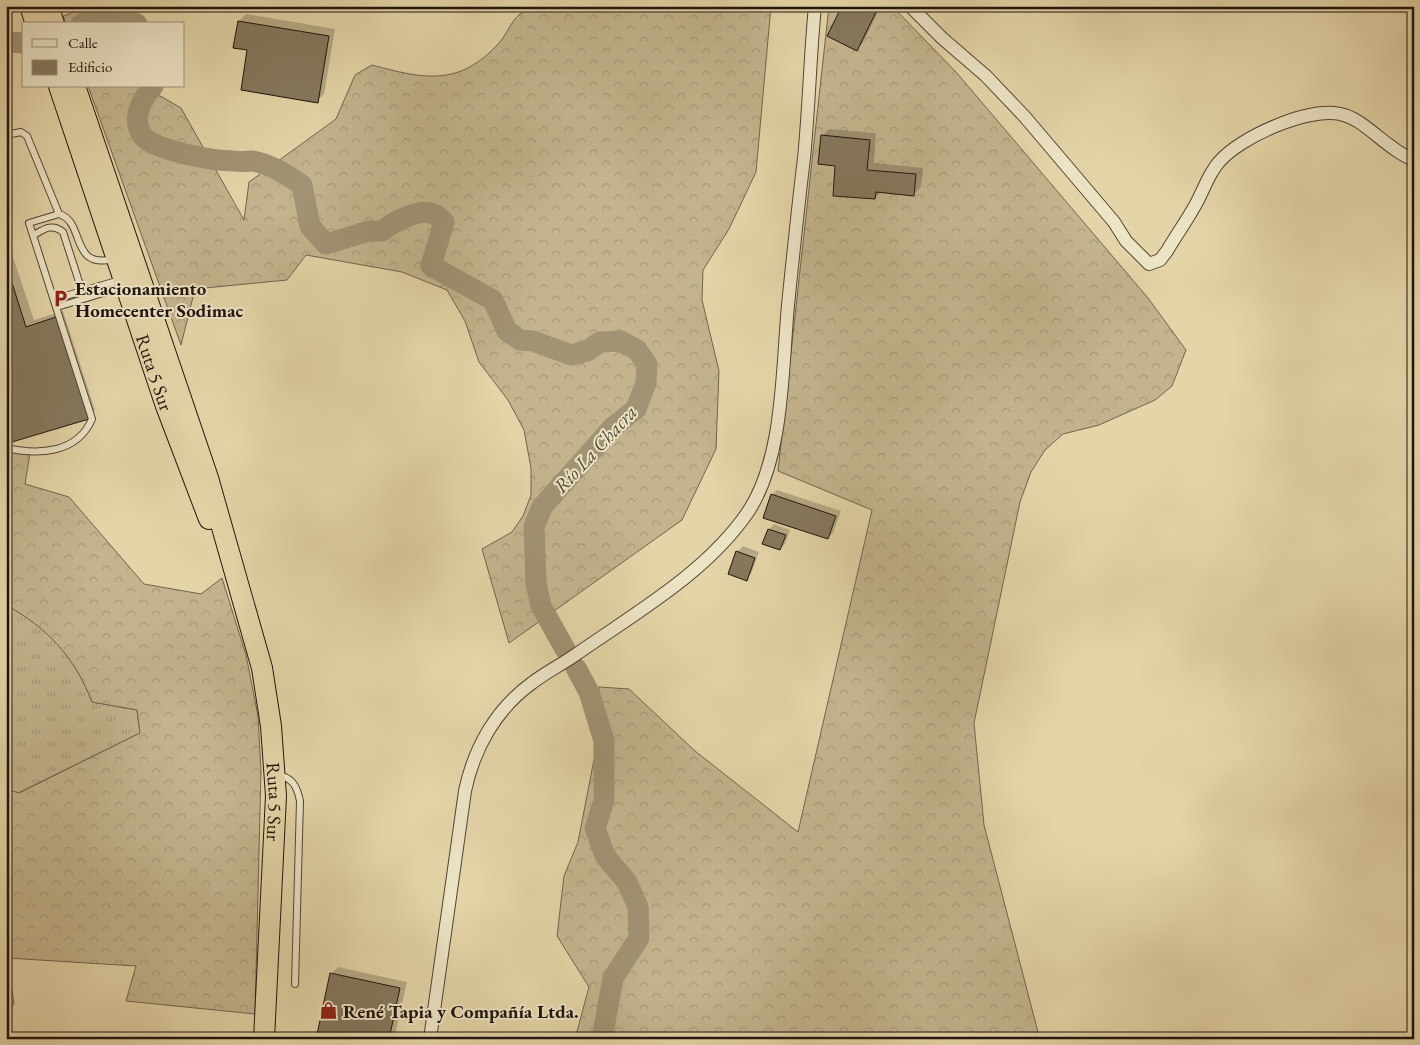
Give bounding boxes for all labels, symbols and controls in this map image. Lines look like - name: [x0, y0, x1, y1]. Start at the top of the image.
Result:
- legend: [22, 22, 185, 88]
- text: Calle: [68, 33, 98, 52]
- text: Edificio: [68, 57, 112, 76]
- place label: Estacionamiento Homecenter Sodimac: [75, 276, 243, 323]
- parking icon: Estacionamiento Homecenter Sodimac: [51, 289, 71, 309]
- street label: Ruta 5 Sur: [130, 331, 179, 415]
- water label: Río La Chacra: [548, 399, 642, 499]
- street label: Ruta 5 Sur: [261, 761, 289, 842]
- place label: René Tapia y Compañía Ltda.: [343, 999, 579, 1024]
- shop icon: René Tapia y Compañía Ltda.: [319, 1001, 339, 1021]

